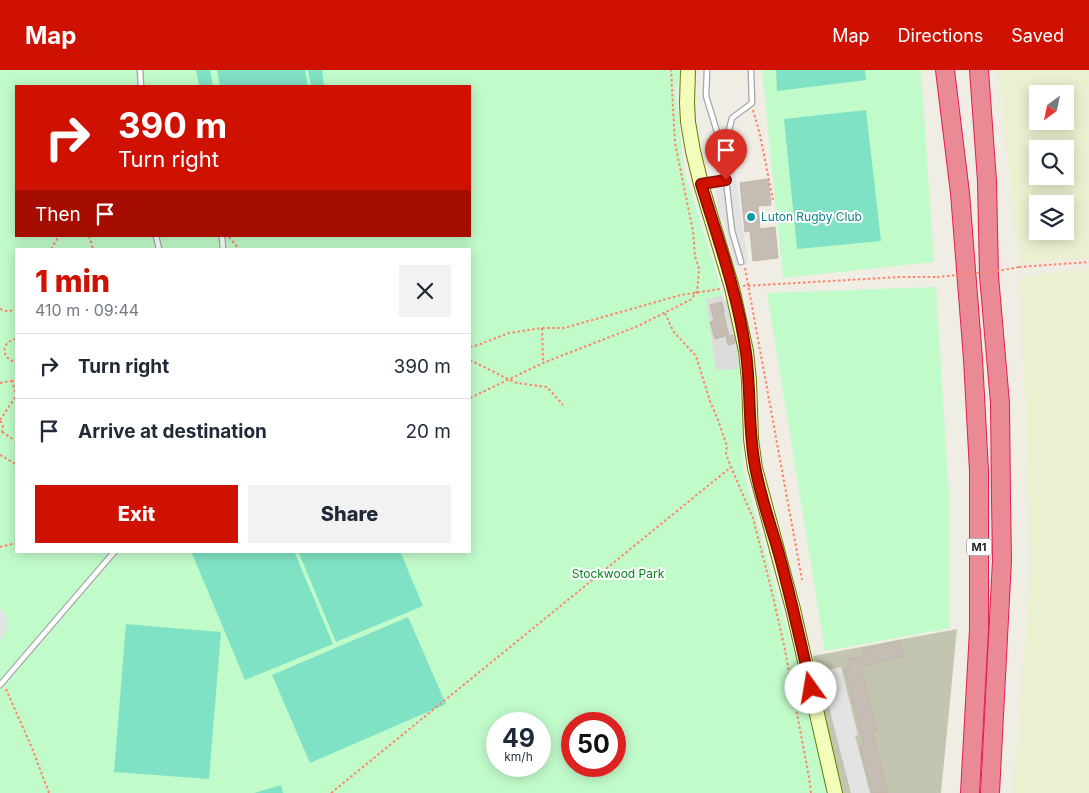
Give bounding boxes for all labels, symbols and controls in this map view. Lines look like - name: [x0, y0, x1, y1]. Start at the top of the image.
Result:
- text: Map: [25, 21, 76, 50]
- text: Map: [832, 25, 870, 46]
- text: Directions: [898, 25, 983, 46]
- text: Saved: [1011, 25, 1064, 46]
- north arrow: [1029, 85, 1074, 130]
- map controls: [1029, 85, 1074, 240]
- text: 390 m: [118, 104, 227, 146]
- icon: right: [35, 105, 100, 170]
- pin: [705, 129, 747, 180]
- icon: arrive: [712, 136, 740, 164]
- button: search: [1029, 140, 1074, 185]
- text: Turn right: [118, 146, 219, 172]
- button: layers: [1029, 195, 1074, 240]
- icon: arrive: [91, 200, 119, 228]
- text: Then: [35, 203, 81, 226]
- place label: Luton Rugby Club: [761, 209, 862, 224]
- marker: Luton Rugby Club: [745, 211, 757, 223]
- text: 1 min: [35, 263, 110, 299]
- button: close: [399, 265, 451, 317]
- text: 410 m · 09:44: [35, 300, 139, 320]
- icon: right: [35, 352, 63, 380]
- text: Turn right: [78, 355, 169, 378]
- text: 390 m: [394, 355, 451, 378]
- icon: arrive: [35, 417, 63, 445]
- text: Arrive at destination: [78, 420, 267, 443]
- text: 20 m: [405, 420, 451, 443]
- button: Exit: [35, 485, 238, 543]
- button: Share: [248, 485, 451, 543]
- road number: M1: [966, 538, 992, 556]
- park label: Stockwood Park: [572, 566, 665, 581]
- position arrow: [784, 661, 836, 713]
- speed limit sign: 50: [561, 712, 626, 777]
- text: 49: [502, 723, 535, 753]
- text: km/h: [504, 749, 533, 764]

